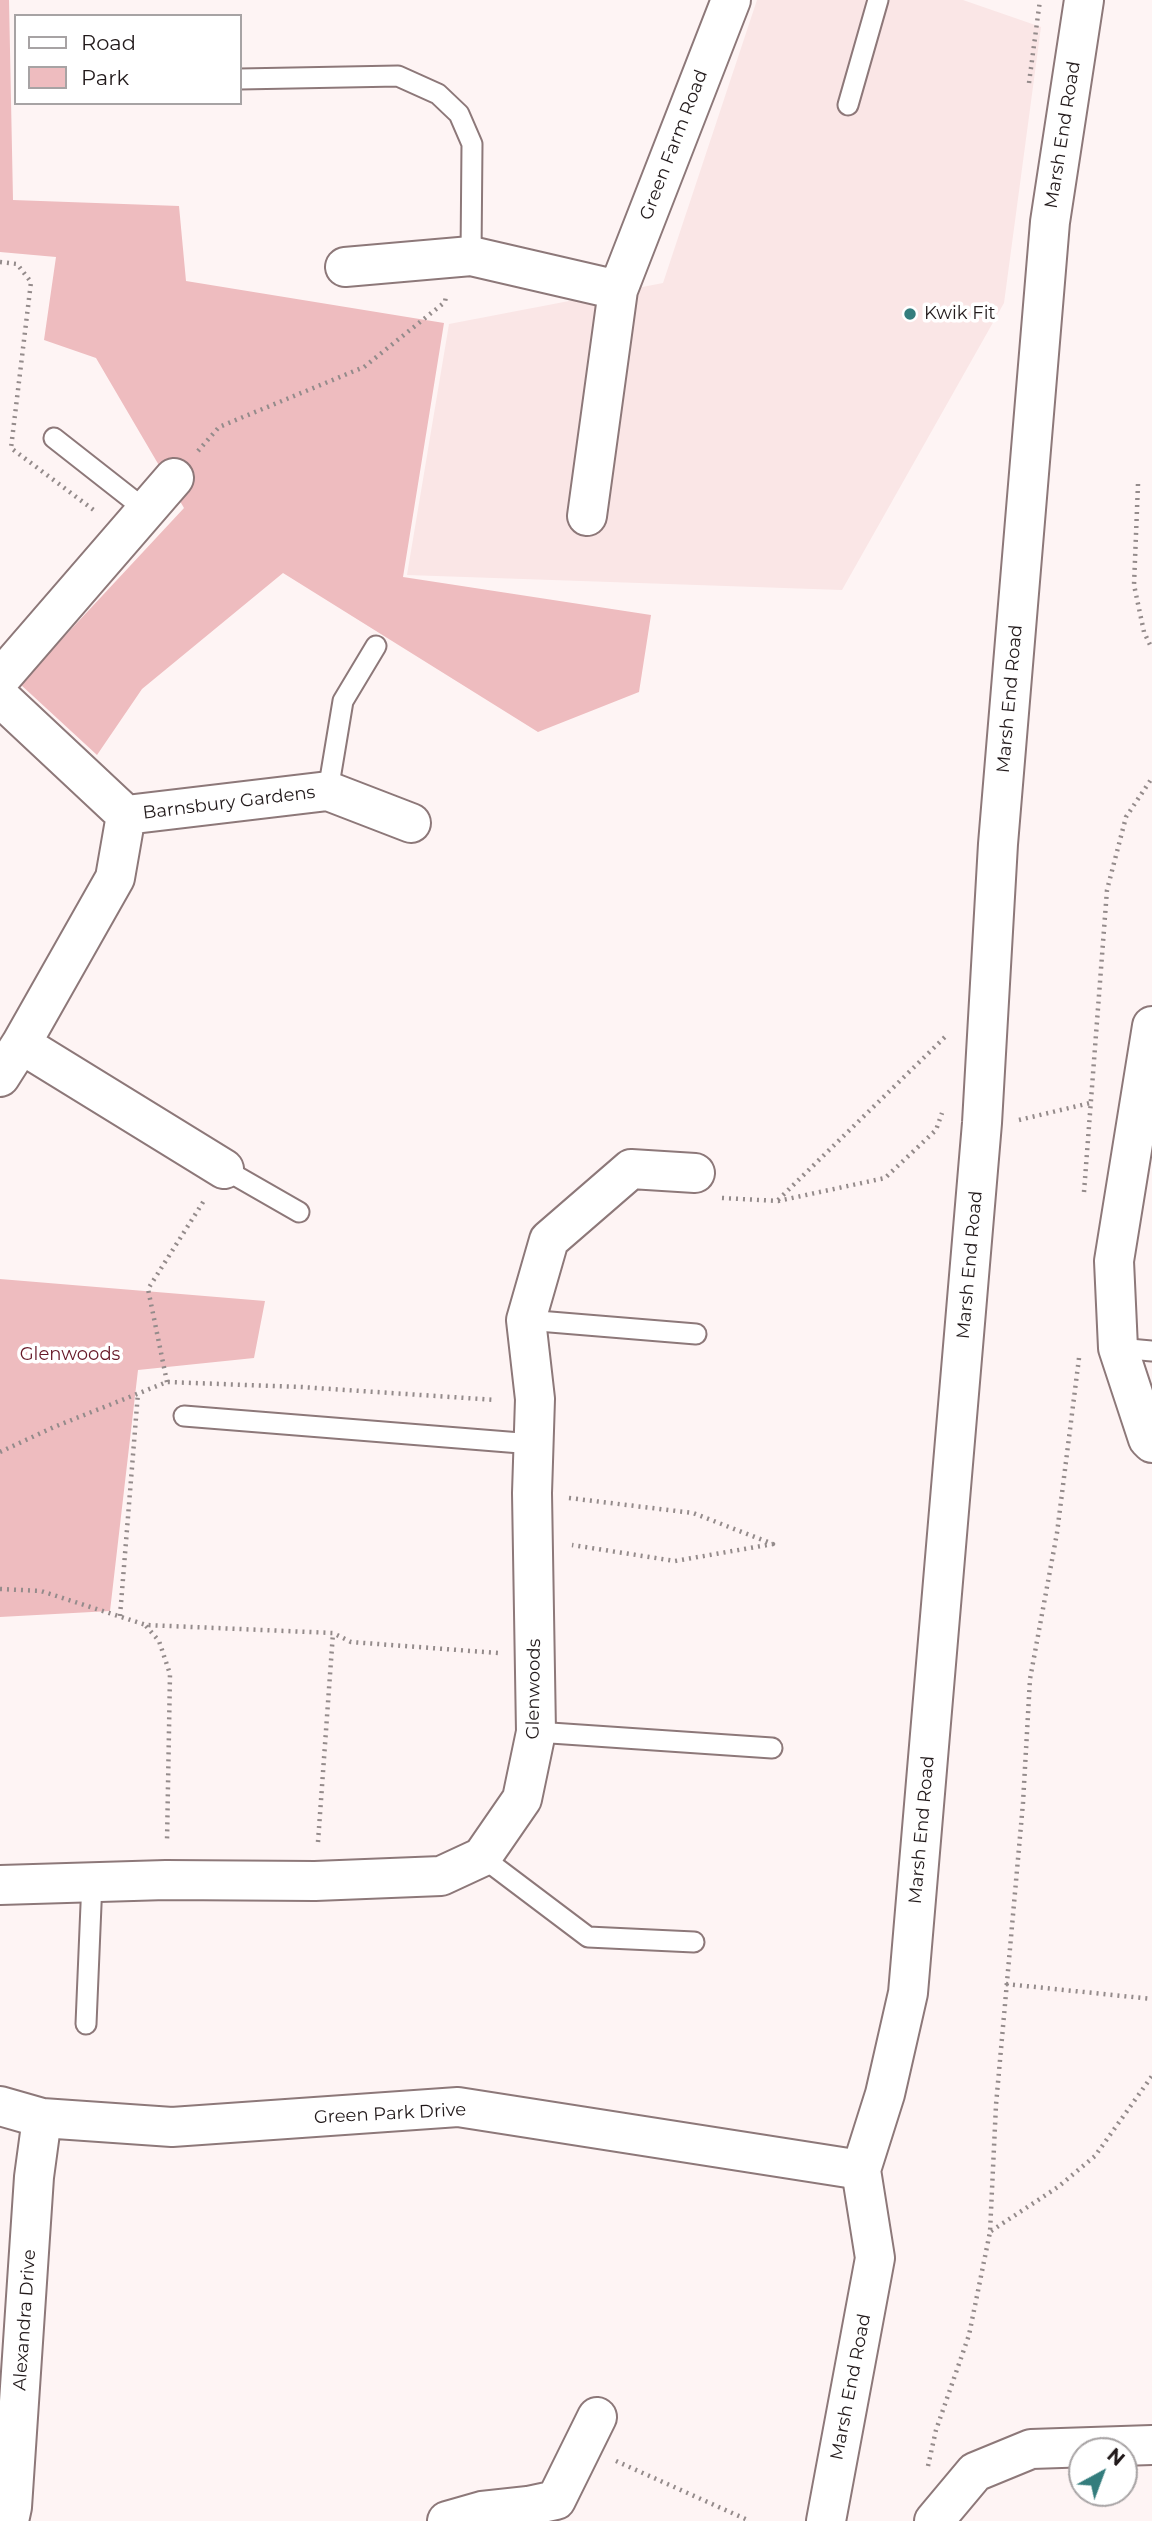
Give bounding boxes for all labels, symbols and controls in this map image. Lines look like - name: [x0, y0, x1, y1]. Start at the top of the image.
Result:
- legend: [14, 14, 242, 105]
- text: Road: [81, 30, 136, 55]
- street label: Marsh End Road: [1041, 60, 1085, 210]
- text: Park: [81, 65, 129, 90]
- street label: Green Farm Road: [635, 67, 713, 223]
- place label: Kwik Fit: [924, 303, 996, 325]
- marker: Kwik Fit: [902, 306, 918, 322]
- street label: Marsh End Road: [993, 624, 1027, 774]
- street label: Barnsbury Gardens: [142, 782, 316, 824]
- street label: Marsh End Road: [953, 1190, 987, 1340]
- park label: Glenwoods: [20, 1344, 120, 1366]
- street label: Glenwoods: [522, 1638, 546, 1740]
- street label: Marsh End Road: [905, 1755, 939, 1905]
- street label: Green Park Drive: [313, 2099, 467, 2129]
- street label: Alexandra Drive: [9, 2249, 41, 2391]
- street label: Marsh End Road: [826, 2312, 876, 2462]
- north arrow: [1068, 2437, 1138, 2507]
- text: N: [1102, 2444, 1129, 2471]

